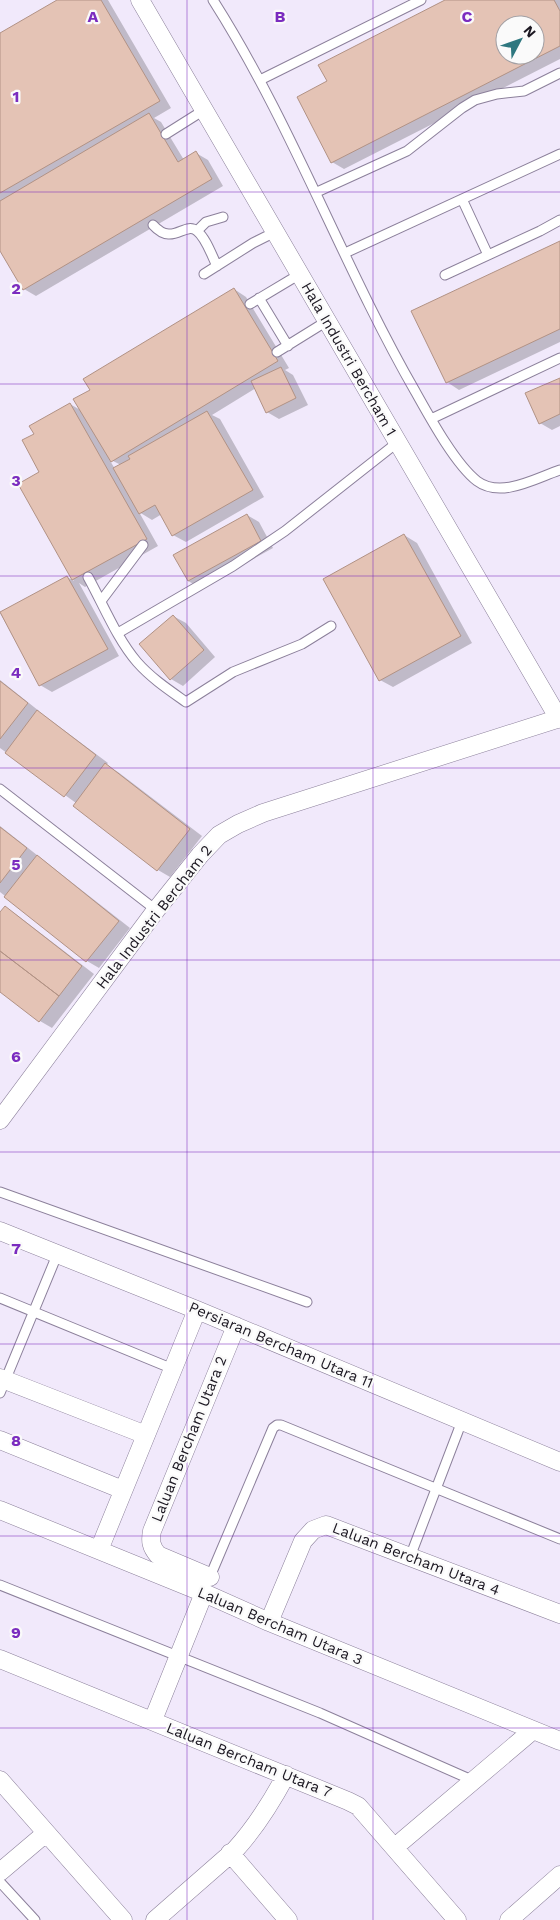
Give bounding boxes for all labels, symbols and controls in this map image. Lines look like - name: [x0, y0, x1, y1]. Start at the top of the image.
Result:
- text: A: [88, 7, 99, 26]
- text: B: [275, 7, 286, 26]
- text: C: [462, 7, 473, 26]
- north arrow: [495, 15, 545, 65]
- text: N: [520, 22, 539, 41]
- text: 1: [13, 87, 19, 106]
- text: 2: [11, 279, 21, 298]
- street label: Hala Industri Bercham 1: [298, 279, 400, 439]
- text: 3: [11, 471, 21, 490]
- text: 4: [11, 663, 21, 682]
- street label: Hala Industri Bercham 2: [92, 841, 216, 993]
- text: 5: [11, 855, 21, 874]
- text: 6: [11, 1047, 21, 1066]
- text: 7: [11, 1239, 21, 1258]
- street label: Persiaran Bercham Utara 11: [186, 1298, 376, 1392]
- street label: Laluan Bercham Utara 2: [147, 1353, 231, 1525]
- text: 8: [11, 1431, 21, 1450]
- street label: Laluan Bercham Utara 4: [330, 1519, 502, 1599]
- street label: Laluan Bercham Utara 3: [195, 1583, 365, 1669]
- text: 9: [11, 1623, 21, 1642]
- street label: Laluan Bercham Utara 7: [164, 1719, 334, 1801]

